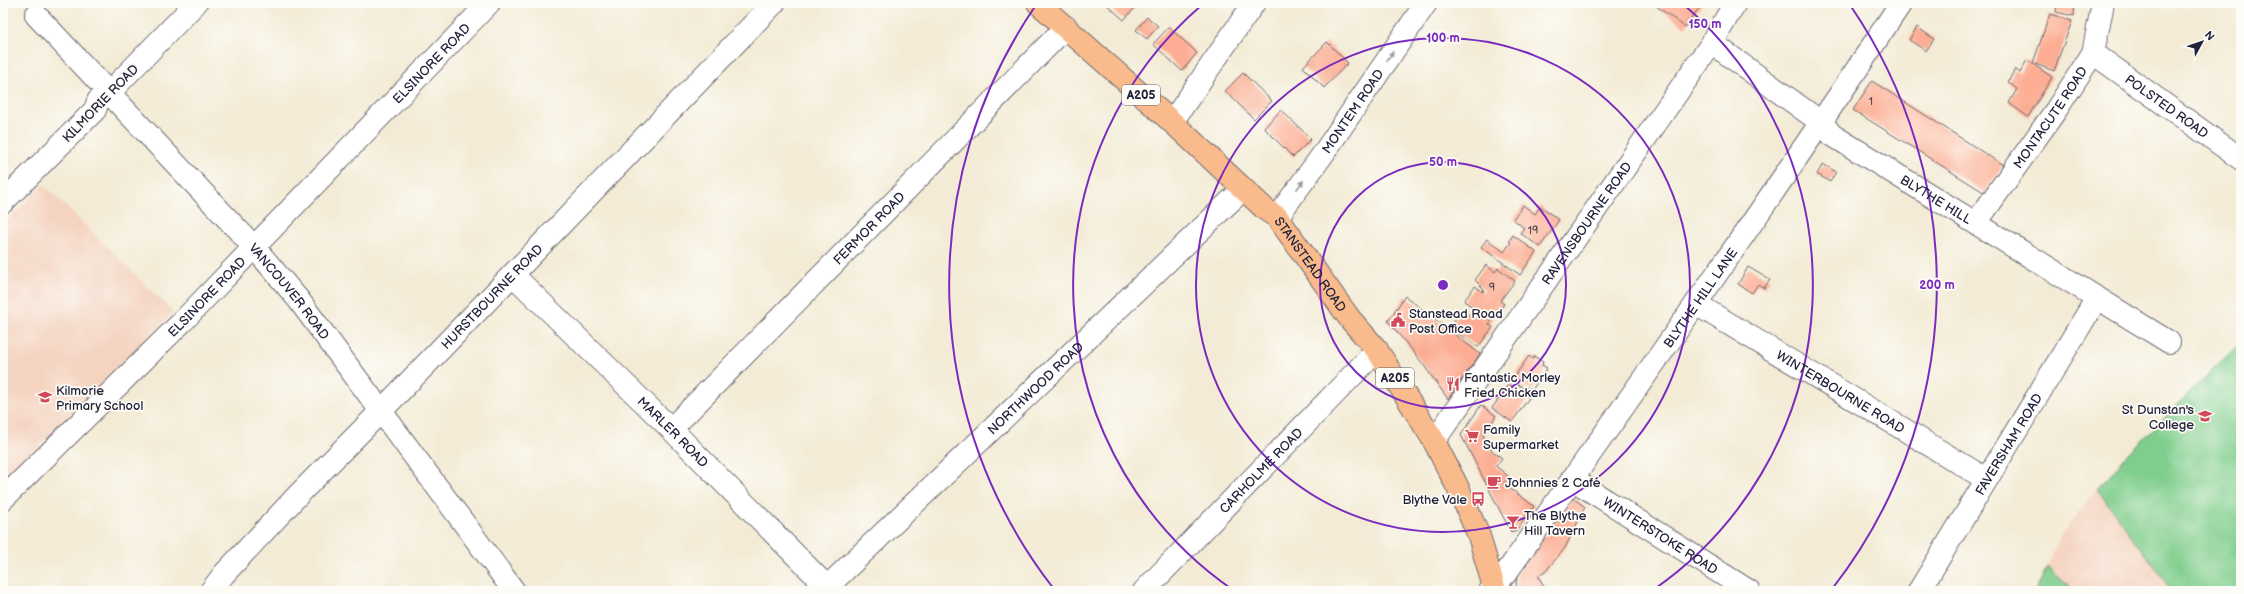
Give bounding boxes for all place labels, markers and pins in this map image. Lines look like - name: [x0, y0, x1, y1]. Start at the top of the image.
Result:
- centre of rings: [1436, 278, 1450, 292]
- place label: Stanstead Road Post Office: [1409, 306, 1503, 337]
- public building icon: Stanstead Road Post Office: [1390, 312, 1406, 328]
- place label: Fantastic Morley Fried Chicken: [1464, 370, 1561, 401]
- restaurant icon: Fantastic Morley Fried Chicken: [1445, 376, 1461, 392]
- place label: Kilmorie Primary School: [56, 383, 143, 414]
- school or university icon: Kilmorie Primary School: [37, 389, 53, 405]
- place label: St Dunstan's College: [2122, 402, 2195, 433]
- school or university icon: St Dunstan's College: [2197, 408, 2213, 424]
- place label: Family Supermarket: [1483, 422, 1559, 453]
- supermarket icon: Family Supermarket: [1464, 428, 1480, 444]
- cafe icon: Johnnies 2 Café: [1486, 474, 1502, 490]
- place label: Johnnies 2 Café: [1505, 475, 1601, 491]
- bus stop icon: Blythe Vale: [1470, 491, 1486, 507]
- place label: Blythe Vale: [1402, 492, 1467, 508]
- place label: The Blythe Hill Tavern: [1524, 508, 1587, 539]
- bar icon: The Blythe Hill Tavern: [1505, 514, 1521, 530]

